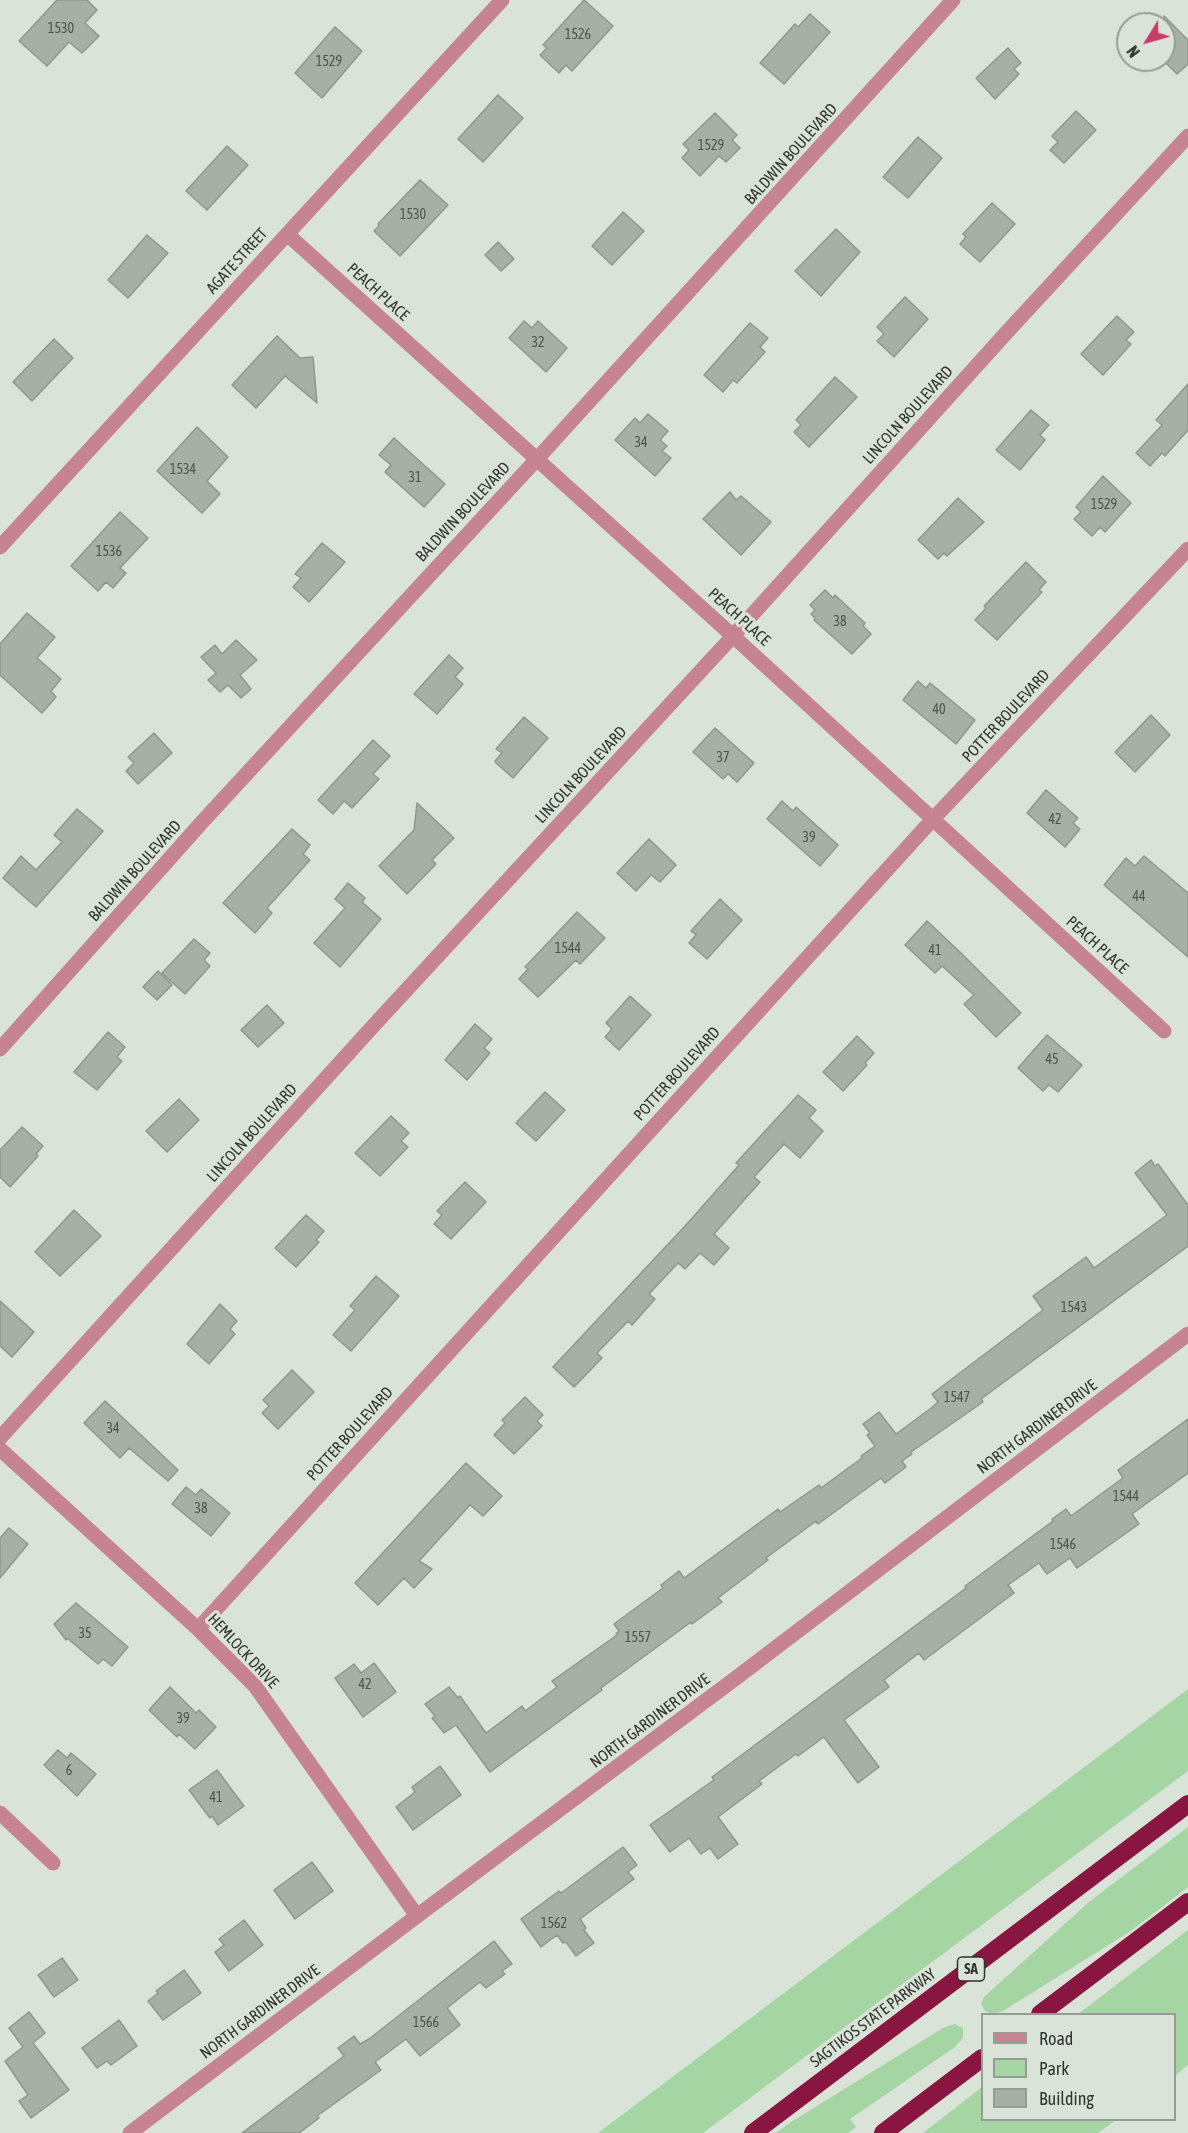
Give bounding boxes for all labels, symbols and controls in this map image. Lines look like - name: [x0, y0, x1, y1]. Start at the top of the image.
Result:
- north arrow: [1116, 12, 1176, 72]
- house number: 1530: [48, 21, 74, 37]
- house number: 1526: [565, 27, 591, 43]
- text: N: [1123, 42, 1143, 61]
- house number: 1529: [316, 54, 342, 70]
- street label: BALDWIN BOULEVARD: [741, 99, 841, 209]
- house number: 1529: [698, 138, 724, 154]
- house number: 1530: [400, 207, 426, 223]
- street label: AGATE STREET: [202, 224, 272, 298]
- street label: PEACH PLACE: [343, 259, 413, 325]
- house number: 32: [531, 335, 545, 351]
- street label: LINCOLN BOULEVARD: [859, 362, 957, 468]
- house number: 34: [634, 435, 648, 451]
- street label: BALDWIN BOULEVARD: [412, 458, 514, 566]
- house number: 1534: [170, 462, 196, 478]
- house number: 31: [408, 470, 422, 486]
- house number: 1529: [1091, 497, 1117, 513]
- house number: 1536: [96, 544, 122, 560]
- street label: PEACH PLACE: [704, 584, 774, 650]
- house number: 38: [833, 614, 847, 630]
- street label: POTTER BOULEVARD: [958, 666, 1054, 766]
- house number: 40: [932, 702, 946, 718]
- street label: LINCOLN BOULEVARD: [531, 723, 631, 827]
- house number: 37: [716, 750, 730, 766]
- house number: 42: [1048, 812, 1062, 828]
- street label: BALDWIN BOULEVARD: [85, 816, 185, 926]
- house number: 39: [802, 830, 816, 846]
- house number: 44: [1132, 889, 1146, 905]
- street label: PEACH PLACE: [1062, 912, 1132, 978]
- house number: 1544: [555, 941, 581, 957]
- house number: 41: [928, 943, 942, 959]
- street label: POTTER BOULEVARD: [630, 1023, 724, 1125]
- house number: 45: [1045, 1052, 1059, 1068]
- street label: LINCOLN BOULEVARD: [203, 1080, 301, 1186]
- house number: 1543: [1061, 1300, 1087, 1316]
- street label: NORTH GARDINER DRIVE: [973, 1376, 1101, 1478]
- street label: POTTER BOULEVARD: [303, 1383, 397, 1485]
- house number: 1547: [944, 1390, 970, 1406]
- house number: 34: [106, 1421, 120, 1437]
- house number: 1544: [1113, 1489, 1139, 1505]
- house number: 38: [194, 1501, 208, 1517]
- house number: 1546: [1050, 1537, 1076, 1553]
- street label: HEMLOCK DRIVE: [204, 1610, 282, 1692]
- house number: 35: [78, 1626, 92, 1642]
- house number: 1557: [625, 1630, 651, 1646]
- street label: NORTH GARDINER DRIVE: [586, 1670, 714, 1772]
- house number: 42: [358, 1677, 372, 1693]
- house number: 39: [176, 1711, 190, 1727]
- house number: 6: [66, 1763, 72, 1779]
- house number: 41: [209, 1790, 223, 1806]
- house number: 1562: [541, 1916, 567, 1932]
- road number: SA: [958, 1957, 984, 1981]
- street label: NORTH GARDINER DRIVE: [196, 1961, 324, 2063]
- street label: SAGTIKOS STATE PARKWAY: [806, 1964, 940, 2072]
- legend: [981, 2013, 1176, 2121]
- house number: 1566: [413, 2015, 439, 2031]
- text: Road: [1039, 2028, 1073, 2049]
- text: Park: [1039, 2058, 1069, 2079]
- text: Building: [1039, 2088, 1094, 2109]

